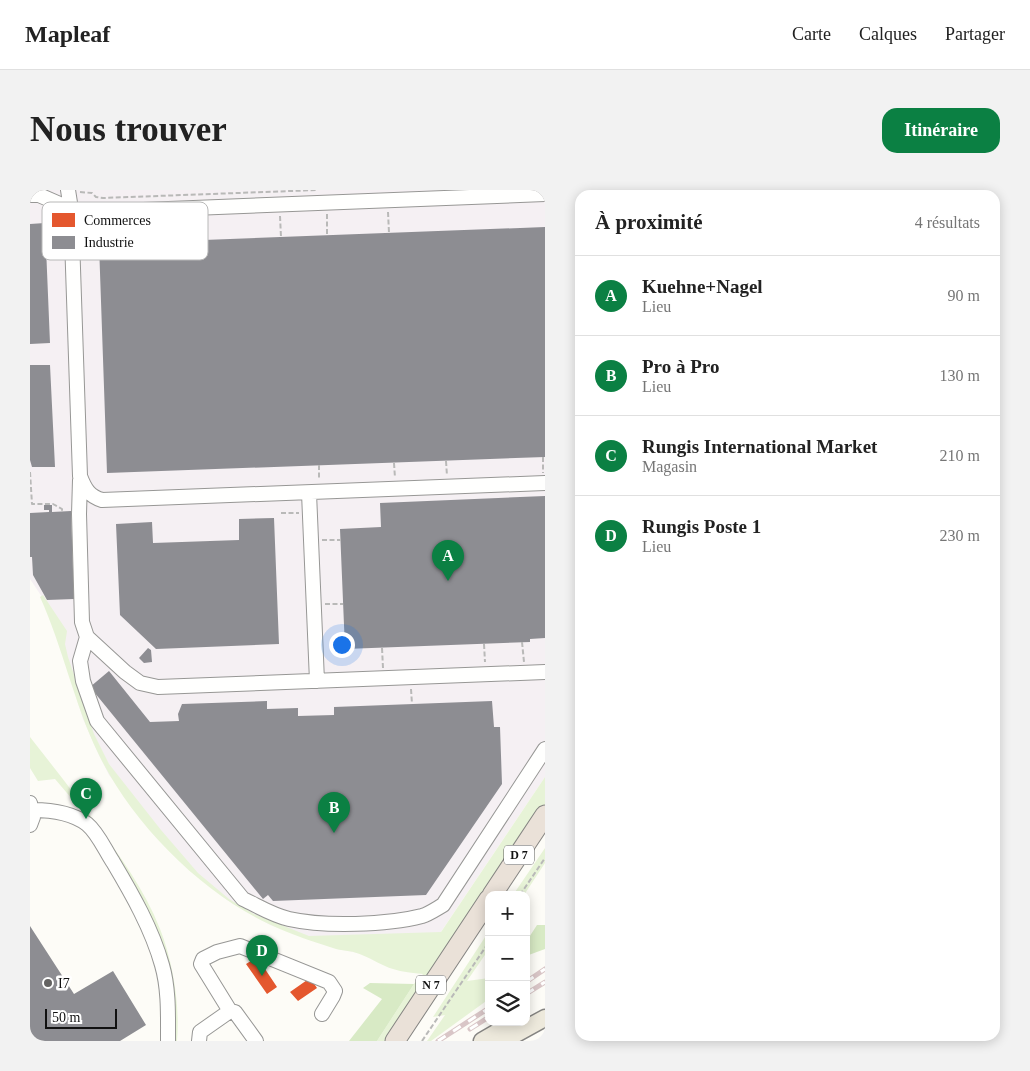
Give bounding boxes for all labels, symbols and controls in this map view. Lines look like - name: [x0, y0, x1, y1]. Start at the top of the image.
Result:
- text: Mapleaf: [25, 21, 110, 47]
- text: Carte: [792, 24, 831, 44]
- text: Calques: [859, 24, 917, 44]
- text: Partager: [945, 24, 1005, 44]
- button: Itinéraire: [882, 108, 1000, 153]
- text: Nous trouver: [30, 110, 227, 149]
- legend: [42, 202, 208, 260]
- text: À proximité: [595, 210, 703, 234]
- text: Commerces: [84, 213, 151, 228]
- text: 4 résultats: [915, 214, 980, 231]
- text: Industrie: [84, 235, 134, 250]
- text: Kuehne+Nagel: [642, 276, 763, 297]
- text: A: [605, 287, 617, 304]
- text: 90 m: [948, 287, 980, 304]
- text: Lieu: [642, 298, 671, 315]
- text: Pro à Pro: [642, 356, 719, 377]
- text: B: [606, 367, 616, 384]
- text: 130 m: [940, 367, 980, 384]
- text: Lieu: [642, 378, 671, 395]
- text: Rungis International Market: [642, 436, 877, 457]
- text: C: [605, 447, 617, 464]
- text: 210 m: [940, 447, 980, 464]
- text: Magasin: [642, 458, 697, 475]
- text: Rungis Poste 1: [642, 516, 761, 537]
- text: D: [605, 527, 617, 544]
- text: 230 m: [940, 527, 980, 544]
- text: Lieu: [642, 538, 671, 555]
- pin: A: [432, 540, 464, 581]
- your location: [329, 632, 355, 658]
- pin: C: [70, 778, 102, 819]
- pin: B: [318, 792, 350, 833]
- road number: D 7: [504, 846, 534, 864]
- map controls: [485, 891, 530, 1026]
- button: +: [485, 891, 530, 936]
- pin: D: [246, 935, 278, 976]
- button: −: [485, 936, 530, 981]
- place label: I7: [58, 976, 70, 991]
- road number: N 7: [416, 976, 446, 994]
- marker: I7: [42, 977, 54, 989]
- button: layers: [485, 981, 530, 1026]
- scale bar: [45, 1006, 118, 1029]
- text: 50 m: [52, 1010, 80, 1025]

